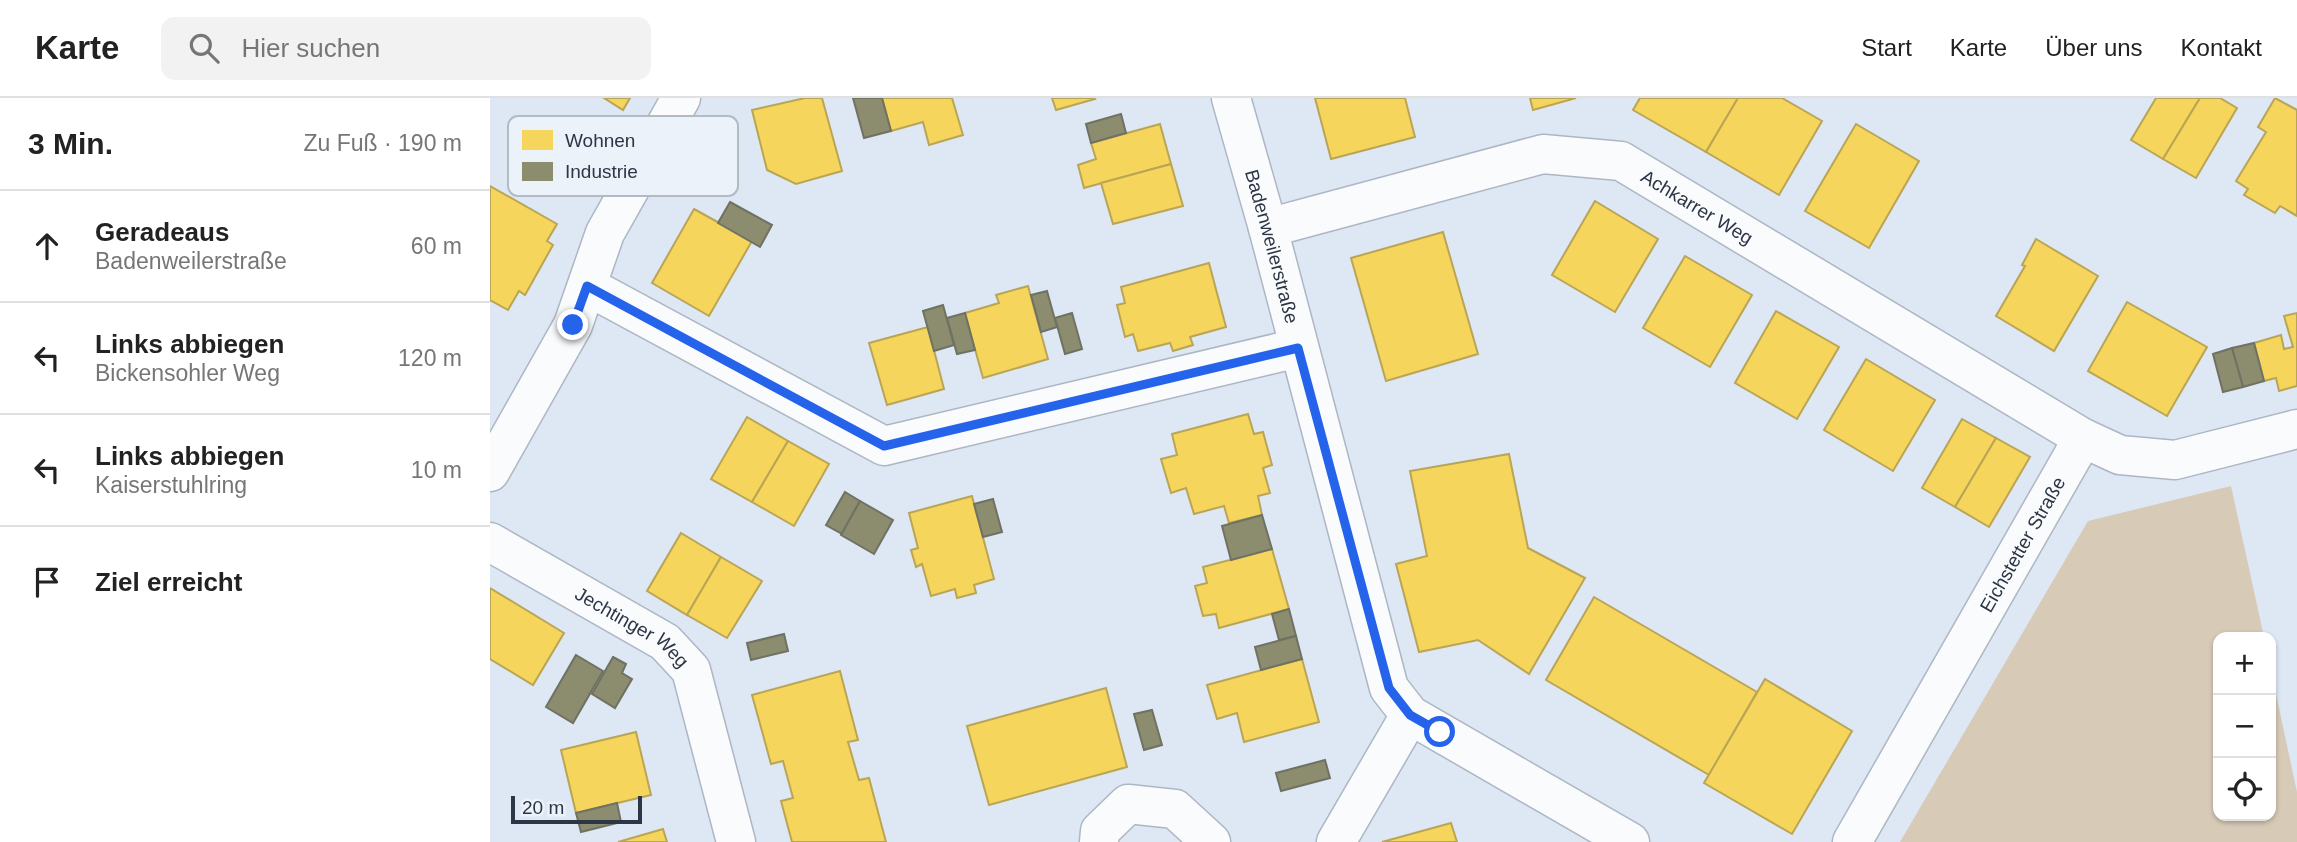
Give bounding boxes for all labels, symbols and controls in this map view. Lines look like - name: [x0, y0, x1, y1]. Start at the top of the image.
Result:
- search box: [161, 17, 651, 80]
- text: Karte: [35, 29, 119, 66]
- icon: search: [185, 29, 223, 67]
- text: Hier suchen: [241, 33, 380, 63]
- text: Start: [1861, 34, 1912, 61]
- text: Karte: [1950, 34, 2007, 61]
- text: Über uns: [2045, 34, 2143, 61]
- text: Kontakt: [2181, 34, 2262, 61]
- legend: [508, 116, 738, 196]
- text: 3 Min.: [28, 127, 113, 160]
- text: Zu Fuß · 190 m: [304, 130, 462, 156]
- text: Wohnen: [565, 130, 635, 151]
- text: Industrie: [565, 161, 638, 182]
- street label: Achkarrer Weg: [1637, 166, 1757, 249]
- street label: Badenweilerstraße: [1241, 167, 1303, 326]
- text: Geradeaus: [95, 217, 229, 247]
- icon: ahead: [28, 227, 66, 265]
- text: 60 m: [411, 233, 462, 259]
- text: Badenweilerstraße: [95, 248, 287, 274]
- route end: [557, 309, 588, 340]
- text: Links abbiegen: [95, 329, 284, 359]
- icon: left: [28, 339, 66, 377]
- text: 120 m: [398, 345, 462, 371]
- text: Bickensohler Weg: [95, 360, 280, 386]
- text: Links abbiegen: [95, 441, 284, 471]
- icon: left: [28, 451, 66, 489]
- text: 10 m: [411, 457, 462, 483]
- text: Kaiserstuhlring: [95, 472, 247, 498]
- street label: Eichstetter Straße: [1976, 473, 2070, 616]
- icon: arrive: [28, 563, 66, 601]
- text: Ziel erreicht: [95, 567, 242, 597]
- street label: Jechtinger Weg: [571, 583, 693, 672]
- map controls: [2213, 632, 2276, 821]
- button: +: [2213, 632, 2276, 695]
- button: −: [2213, 695, 2276, 758]
- route start: [1424, 716, 1455, 747]
- button: locate: [2213, 758, 2276, 821]
- scale bar: [511, 793, 642, 825]
- text: 20 m: [522, 797, 564, 818]

